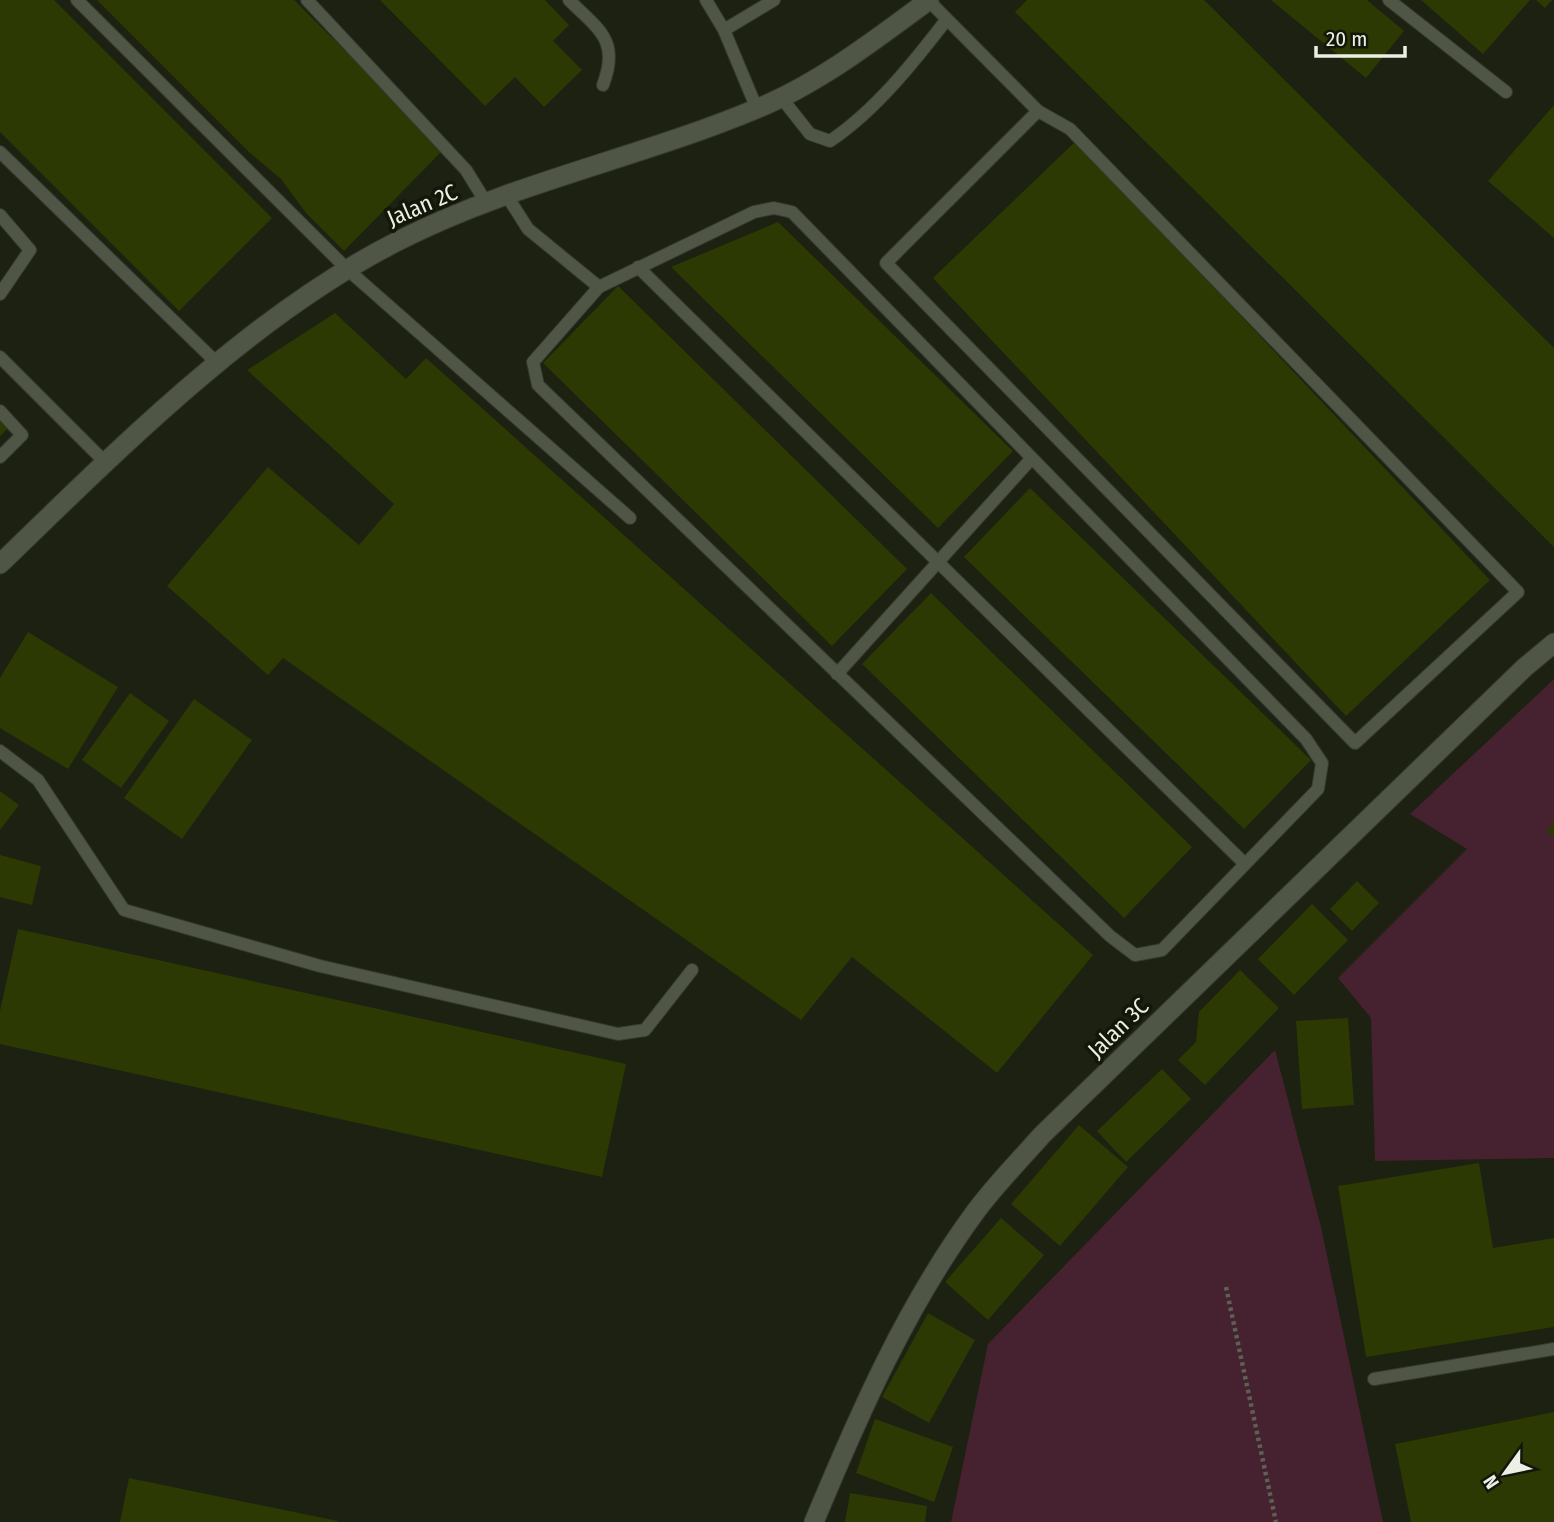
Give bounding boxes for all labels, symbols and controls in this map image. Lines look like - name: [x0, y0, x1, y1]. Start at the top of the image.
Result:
- scale bar: [1316, 14, 1405, 58]
- text: 20 m: [1326, 26, 1367, 52]
- street label: Jalan 2C: [383, 178, 462, 232]
- street label: Jalan 3C: [1082, 992, 1155, 1064]
- north arrow: [1470, 1438, 1540, 1508]
- text: N: [1478, 1471, 1504, 1493]

